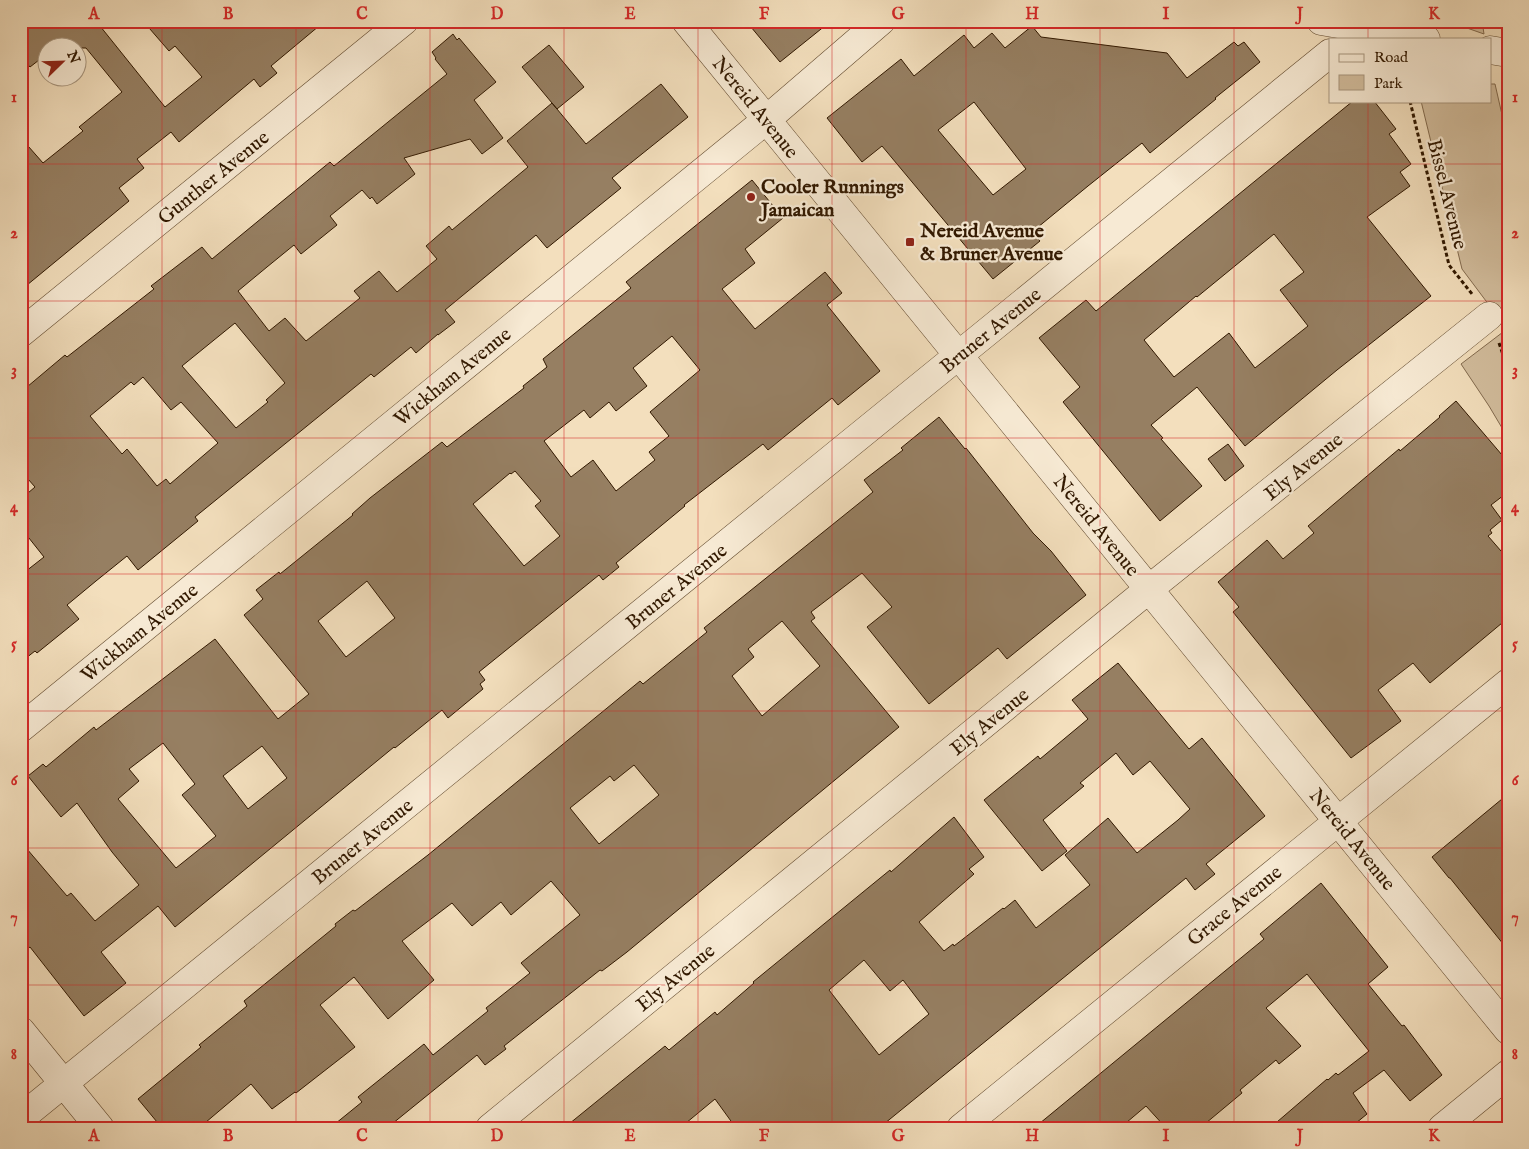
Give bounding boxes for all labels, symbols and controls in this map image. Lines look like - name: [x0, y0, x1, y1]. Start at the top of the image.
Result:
- text: A: [88, 5, 101, 25]
- text: B: [223, 5, 234, 25]
- text: C: [356, 5, 368, 25]
- text: D: [491, 5, 504, 25]
- text: E: [624, 5, 636, 25]
- text: F: [759, 5, 770, 25]
- text: G: [892, 5, 905, 25]
- text: H: [1025, 5, 1039, 25]
- text: I: [1163, 5, 1170, 25]
- text: J: [1295, 5, 1304, 25]
- text: K: [1428, 5, 1441, 25]
- north arrow: [38, 38, 88, 88]
- legend: [1329, 38, 1492, 102]
- text: N: [62, 47, 84, 66]
- text: Road: [1374, 48, 1409, 67]
- street label: Nereid Avenue: [706, 52, 804, 164]
- text: Park: [1374, 74, 1404, 93]
- text: 1: [11, 88, 17, 108]
- text: 1: [1512, 88, 1518, 108]
- street label: Gunther Avenue: [153, 126, 275, 231]
- street label: Bissel Avenue: [1421, 137, 1472, 252]
- place label: Cooler Runnings Jamaican: [758, 175, 904, 223]
- marker: Cooler Runnings Jamaican: [745, 191, 757, 203]
- place label: Nereid Avenue & Bruner Avenue: [919, 219, 1064, 267]
- text: 2: [10, 224, 18, 244]
- text: 2: [1511, 224, 1519, 244]
- marker: Nereid Avenue & Bruner Avenue: [904, 236, 916, 248]
- street label: Bruner Avenue: [935, 283, 1047, 380]
- street label: Wickham Avenue: [389, 322, 517, 432]
- text: 3: [11, 361, 17, 381]
- text: 3: [1512, 361, 1518, 381]
- street label: Ely Avenue: [1259, 428, 1349, 507]
- street label: Nereid Avenue: [1047, 470, 1145, 582]
- text: 4: [10, 498, 19, 518]
- text: 4: [1511, 498, 1520, 518]
- street label: Bruner Avenue: [621, 539, 733, 636]
- street label: Wickham Avenue: [76, 578, 204, 688]
- text: 5: [11, 635, 17, 655]
- text: 5: [1512, 635, 1518, 655]
- street label: Ely Avenue: [945, 683, 1035, 762]
- text: 6: [11, 771, 19, 791]
- text: 6: [1512, 771, 1520, 791]
- street label: Nereid Avenue: [1303, 784, 1401, 896]
- street label: Bruner Avenue: [307, 794, 419, 891]
- street label: Grace Avenue: [1182, 860, 1288, 952]
- text: 7: [10, 908, 18, 928]
- text: 7: [1511, 908, 1519, 928]
- street label: Ely Avenue: [631, 939, 721, 1018]
- text: 8: [11, 1045, 17, 1065]
- text: 8: [1512, 1045, 1518, 1065]
- text: A: [88, 1127, 101, 1147]
- text: B: [223, 1127, 234, 1147]
- text: C: [356, 1127, 368, 1147]
- text: D: [491, 1127, 504, 1147]
- text: E: [624, 1127, 636, 1147]
- text: F: [759, 1127, 770, 1147]
- text: G: [892, 1127, 905, 1147]
- text: H: [1025, 1127, 1039, 1147]
- text: I: [1163, 1127, 1170, 1147]
- text: J: [1295, 1127, 1304, 1147]
- text: K: [1428, 1127, 1441, 1147]

